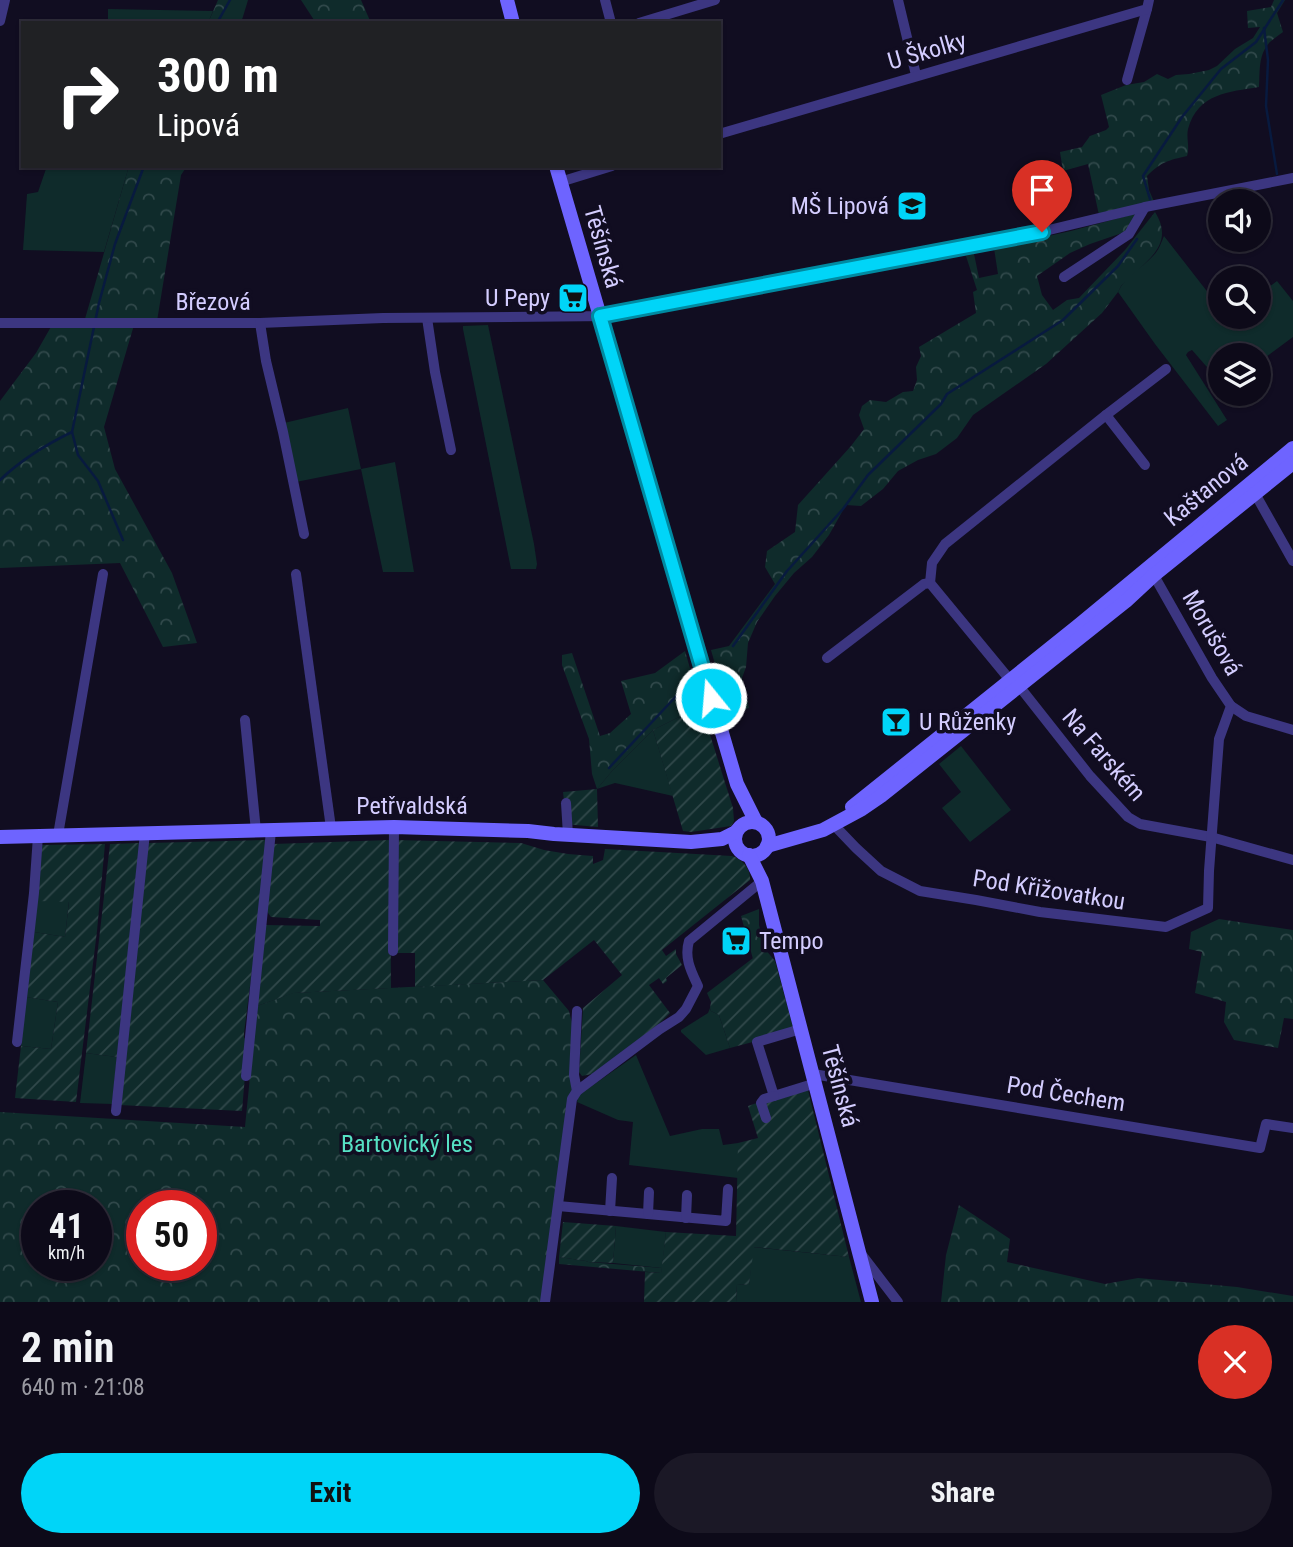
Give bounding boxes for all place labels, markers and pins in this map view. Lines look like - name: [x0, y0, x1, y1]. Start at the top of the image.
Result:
- pin: [1012, 160, 1072, 232]
- school or university icon: MŠ Lipová: [895, 189, 929, 223]
- place label: MŠ Lipová: [791, 192, 889, 220]
- supermarket icon: U Pepy: [556, 281, 590, 315]
- place label: U Pepy: [485, 284, 550, 312]
- bar icon: U Růženky: [879, 705, 913, 739]
- place label: U Růženky: [919, 708, 1016, 736]
- supermarket icon: Tempo: [719, 924, 753, 958]
- place label: Tempo: [759, 927, 824, 955]

